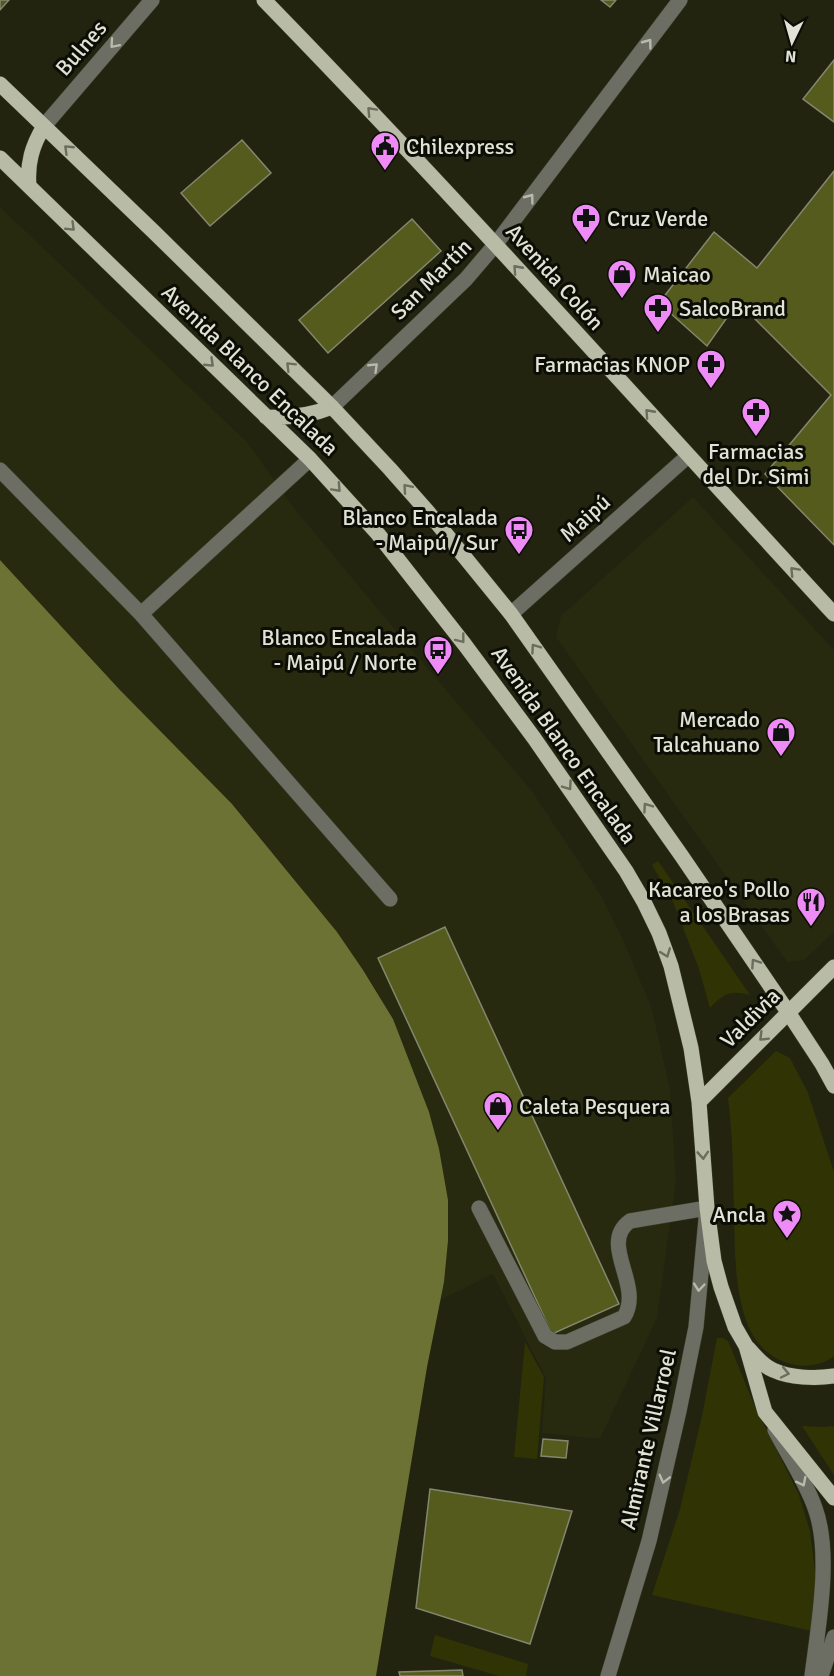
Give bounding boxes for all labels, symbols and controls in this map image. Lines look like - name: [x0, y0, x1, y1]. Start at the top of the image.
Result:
- north arrow: [762, 12, 822, 72]
- street label: Bulnes: [50, 15, 112, 81]
- one-way arrow: [110, 37, 121, 48]
- one-way arrow: [640, 38, 651, 49]
- text: N: [784, 45, 797, 66]
- one-way arrow: [367, 107, 378, 118]
- public building icon: Chilexpress: [369, 130, 401, 172]
- place label: Chilexpress: [406, 133, 514, 160]
- one-way arrow: [64, 145, 75, 156]
- one-way arrow: [523, 194, 534, 205]
- pharmacy icon: Cruz Verde: [570, 202, 602, 244]
- place label: Cruz Verde: [607, 205, 708, 232]
- street label: Avenida Colón: [500, 218, 610, 336]
- one-way arrow: [63, 219, 74, 230]
- street label: San Martín: [385, 233, 477, 325]
- shop icon: Maicao: [606, 258, 638, 300]
- place label: Maicao: [643, 261, 711, 288]
- one-way arrow: [513, 265, 524, 276]
- street label: Avenida Blanco Encalada: [156, 279, 344, 461]
- pharmacy icon: SalcoBrand: [642, 292, 674, 334]
- place label: SalcoBrand: [679, 295, 786, 322]
- pharmacy icon: Farmacias KNOP: [695, 348, 727, 390]
- place label: Farmacias KNOP: [534, 351, 690, 378]
- one-way arrow: [203, 355, 214, 366]
- one-way arrow: [287, 362, 298, 373]
- one-way arrow: [367, 363, 378, 374]
- pharmacy icon: Farmacias del Dr. Simi: [740, 396, 772, 438]
- one-way arrow: [645, 409, 656, 420]
- place label: Farmacias del Dr. Simi: [702, 438, 810, 490]
- one-way arrow: [330, 482, 341, 492]
- one-way arrow: [403, 484, 414, 495]
- street label: Maipú: [554, 488, 616, 548]
- place label: Blanco Encalada - Maipú / Sur: [342, 504, 498, 556]
- bus stop icon: Blanco Encalada - Maipú / Sur: [503, 514, 535, 556]
- one-way arrow: [790, 568, 801, 578]
- place label: Blanco Encalada - Maipú / Norte: [261, 624, 417, 676]
- one-way arrow: [453, 633, 464, 644]
- bus stop icon: Blanco Encalada - Maipú / Norte: [422, 634, 454, 676]
- street label: Avenida Blanco Encalada: [485, 641, 643, 849]
- one-way arrow: [531, 643, 542, 654]
- place label: Mercado Talcahuano: [653, 706, 760, 758]
- shop icon: Mercado Talcahuano: [765, 716, 797, 758]
- one-way arrow: [561, 779, 572, 790]
- one-way arrow: [643, 802, 654, 813]
- place label: Kacareo's Pollo a los Brasas: [648, 876, 790, 928]
- restaurant icon: Kacareo's Pollo a los Brasas: [795, 886, 827, 928]
- one-way arrow: [659, 947, 672, 958]
- one-way arrow: [751, 959, 762, 970]
- street label: Valdivia: [714, 982, 786, 1054]
- one-way arrow: [759, 1030, 770, 1041]
- shop icon: Caleta Pesquera: [482, 1090, 514, 1132]
- place label: Caleta Pesquera: [519, 1093, 670, 1120]
- one-way arrow: [696, 1150, 709, 1160]
- place icon: Ancla: [771, 1198, 803, 1240]
- place label: Ancla: [713, 1201, 766, 1228]
- one-way arrow: [693, 1282, 706, 1291]
- street label: Almirante Villarroel: [614, 1346, 682, 1532]
- one-way arrow: [780, 1366, 790, 1379]
- one-way arrow: [659, 1473, 672, 1483]
- one-way arrow: [795, 1476, 807, 1487]

